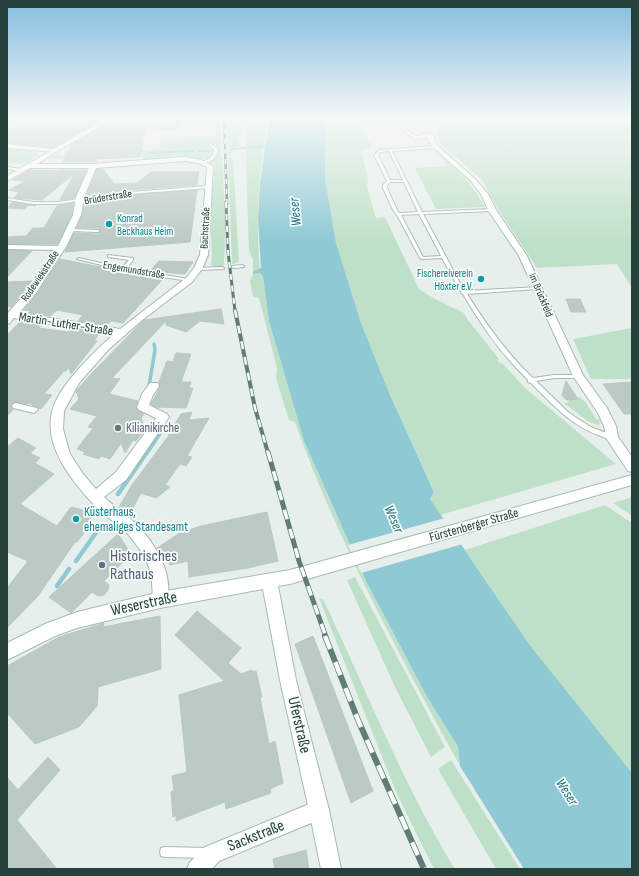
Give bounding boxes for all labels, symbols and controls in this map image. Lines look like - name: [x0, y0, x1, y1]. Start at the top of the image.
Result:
- street label: Brüderstraße: [83, 187, 133, 207]
- water label: Weser: [285, 196, 305, 227]
- street label: Bachstraße: [197, 207, 213, 249]
- place label: Konrad Beckhaus Heim: [117, 212, 173, 238]
- marker: Konrad Beckhaus Heim: [104, 219, 114, 229]
- street label: Rodewiekstraße: [18, 248, 62, 304]
- street label: Engemundstraße: [102, 258, 166, 282]
- place label: Fischereiverein Höxter e.V.: [417, 267, 473, 293]
- street label: Im Brückfeld: [526, 271, 556, 319]
- marker: Fischereiverein Höxter e.V.: [476, 274, 486, 284]
- street label: Martin-Luther-Straße: [18, 309, 114, 339]
- place label: Kilianikirche: [126, 420, 179, 436]
- marker: Kilianikirche: [113, 423, 123, 433]
- water label: Weser: [381, 503, 408, 536]
- place label: Küsterhaus, ehemaliges Standesamt: [84, 504, 188, 535]
- street label: Fürstenberger Straße: [428, 505, 520, 545]
- marker: Küsterhaus, ehemaliges Standesamt: [71, 514, 81, 524]
- place label: Historisches Rathaus: [110, 547, 177, 584]
- marker: Historisches Rathaus: [97, 560, 107, 570]
- street label: Weserstraße: [109, 588, 179, 620]
- street label: Uferstraße: [283, 695, 315, 755]
- water label: Weser: [552, 775, 582, 809]
- street label: Sackstraße: [225, 816, 287, 856]

